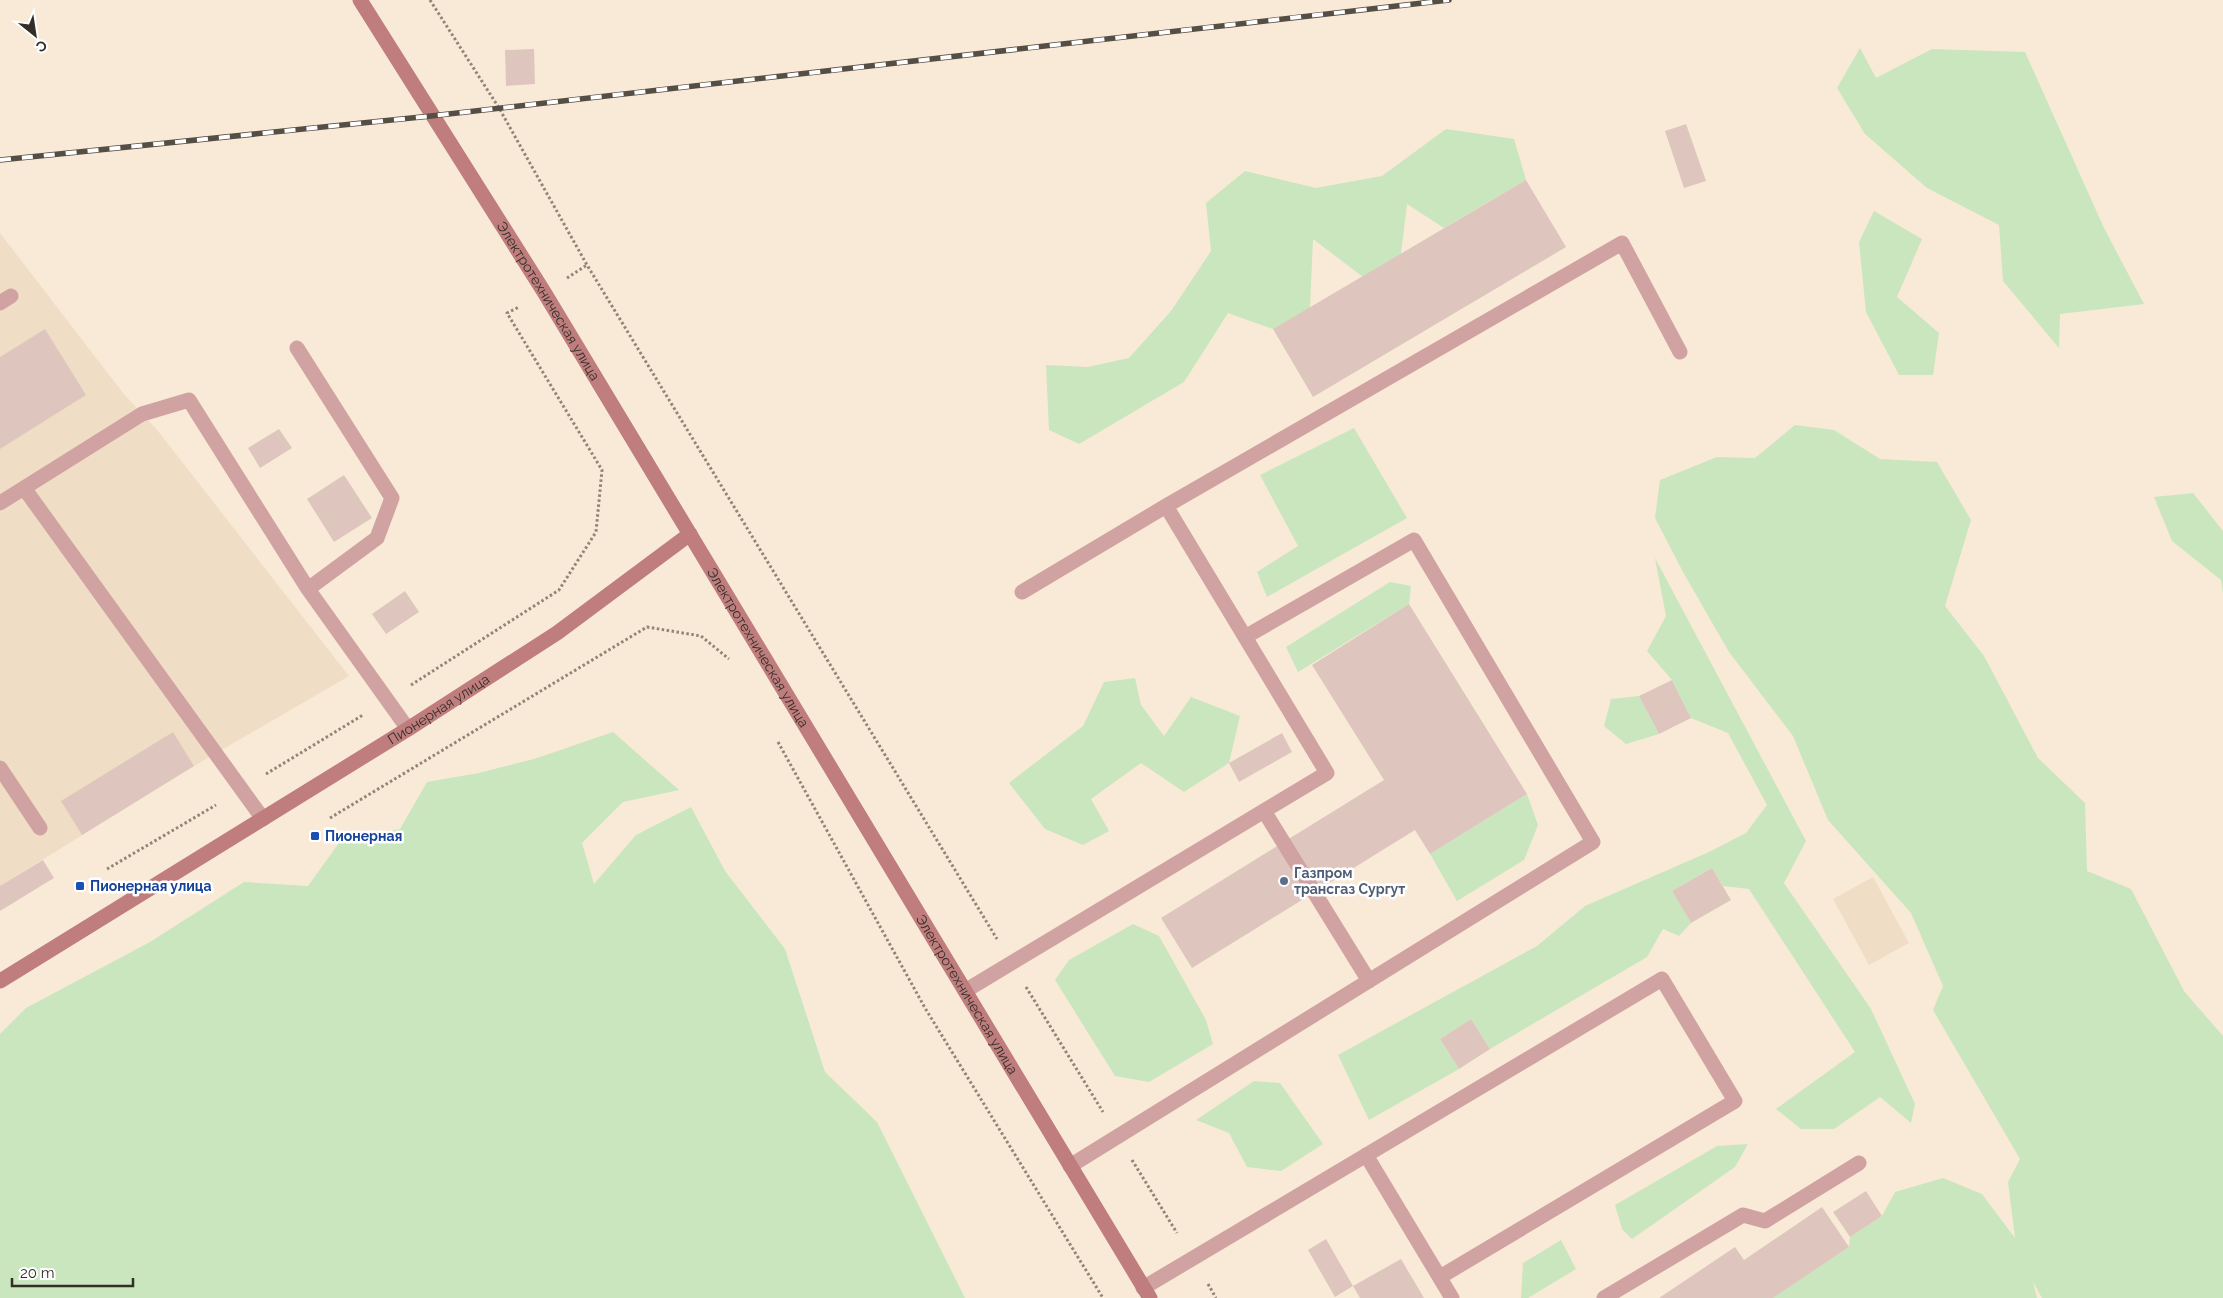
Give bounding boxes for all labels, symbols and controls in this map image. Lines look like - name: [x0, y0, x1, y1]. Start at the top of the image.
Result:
- north arrow: [10, 10, 60, 60]
- text: С: [33, 37, 50, 56]
- street label: Электротехническая улица: [494, 218, 603, 383]
- street label: Электротехническая улица: [704, 565, 812, 730]
- street label: Пионерная улица: [385, 671, 492, 748]
- place label: Пионерная: [325, 828, 402, 844]
- marker: Пионерная: [309, 830, 321, 842]
- place label: Газпром трансгаз Сургут: [1294, 865, 1405, 897]
- marker: Газпром трансгаз Сургут: [1278, 875, 1290, 887]
- place label: Пионерная улица: [90, 878, 212, 894]
- marker: Пионерная улица: [74, 880, 86, 892]
- street label: Электротехническая улица: [913, 911, 1021, 1077]
- scale bar: [12, 1256, 134, 1288]
- text: 20 m: [20, 1264, 55, 1282]

